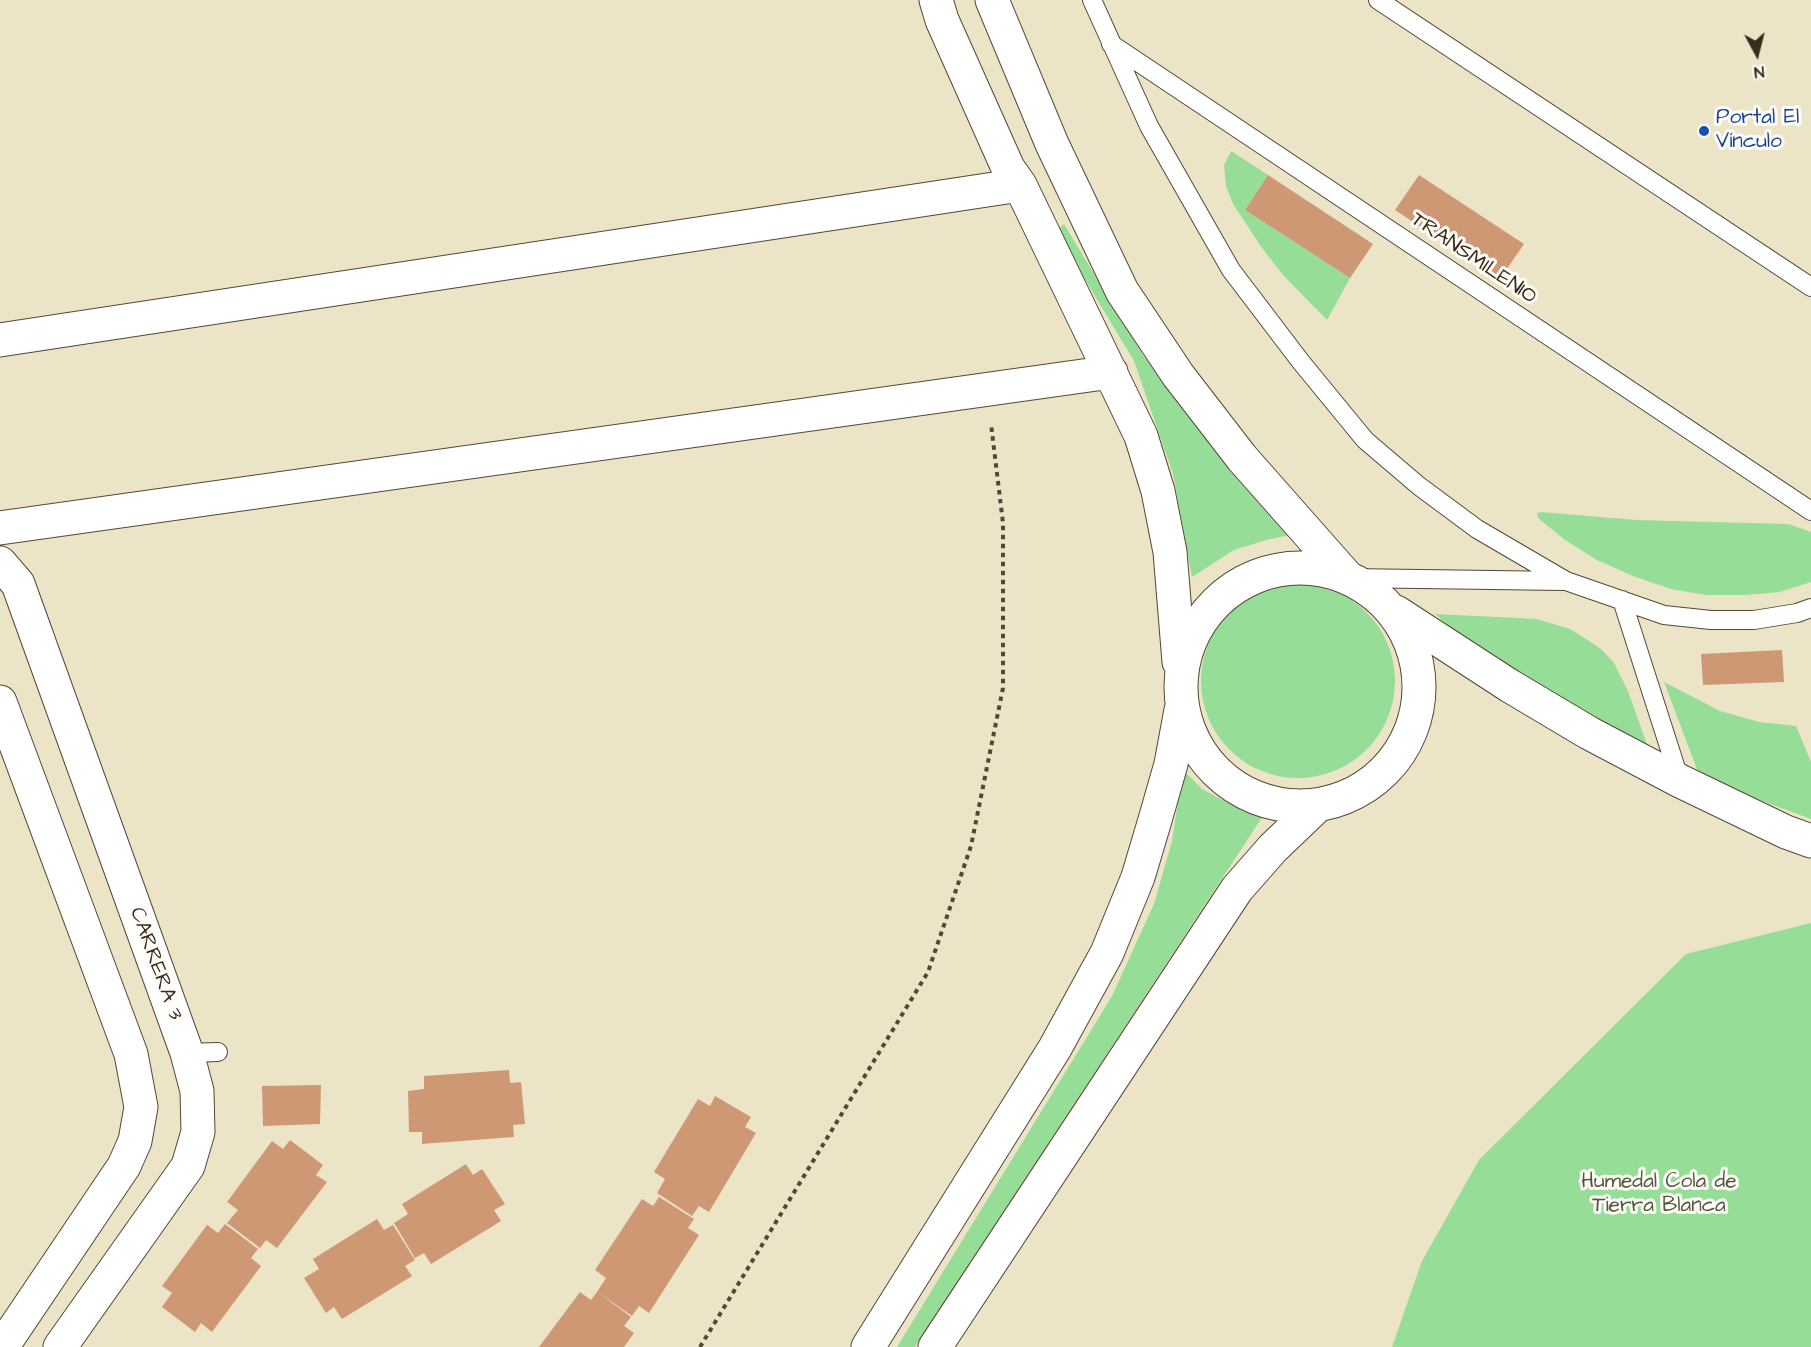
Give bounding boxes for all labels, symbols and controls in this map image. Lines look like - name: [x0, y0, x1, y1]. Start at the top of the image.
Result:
- north arrow: [1727, 24, 1787, 84]
- text: N: [1753, 60, 1766, 83]
- place label: Portal El Vínculo: [1716, 106, 1799, 156]
- marker: Portal El Vínculo: [1697, 124, 1711, 138]
- street label: TRANSMILENIO: [1405, 208, 1541, 310]
- street label: CARRERA 3: [123, 904, 187, 1024]
- park label: Humedal Cola de Tierra Blanca: [1581, 1170, 1737, 1220]

